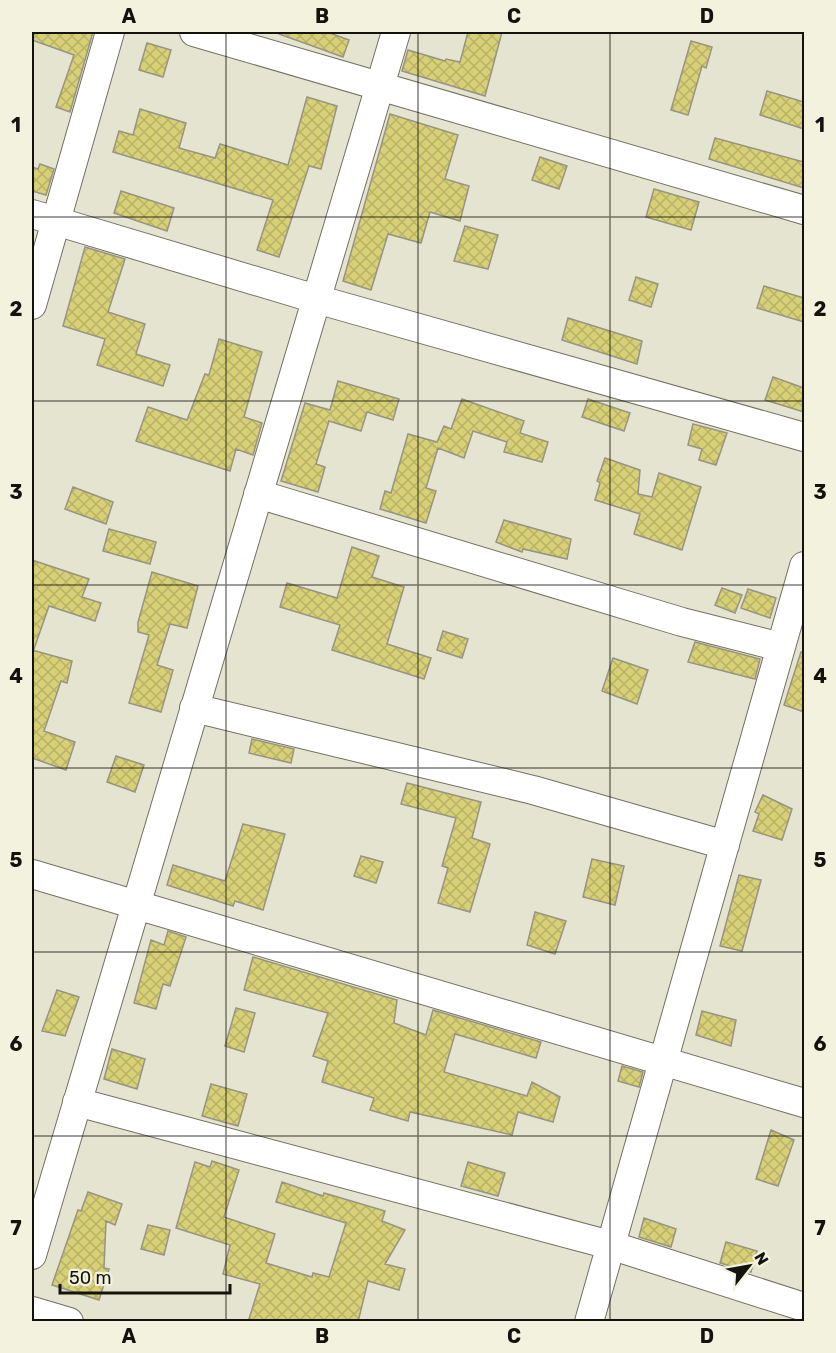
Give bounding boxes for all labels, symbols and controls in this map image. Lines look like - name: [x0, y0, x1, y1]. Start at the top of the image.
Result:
- text: A: [122, 4, 137, 28]
- text: B: [315, 4, 329, 28]
- text: C: [507, 4, 521, 28]
- text: D: [700, 4, 714, 28]
- text: 1: [11, 113, 21, 137]
- text: 1: [815, 113, 825, 137]
- text: 2: [10, 297, 23, 321]
- text: 2: [814, 297, 827, 321]
- text: 3: [9, 480, 23, 504]
- text: 3: [813, 480, 827, 504]
- text: 4: [9, 664, 23, 688]
- text: 4: [813, 664, 827, 688]
- text: 5: [10, 848, 23, 872]
- text: 5: [814, 848, 827, 872]
- text: 6: [9, 1032, 23, 1056]
- text: 6: [813, 1032, 827, 1056]
- text: 7: [10, 1216, 22, 1240]
- text: 7: [814, 1216, 826, 1240]
- north arrow: [719, 1236, 779, 1296]
- text: N: [750, 1249, 773, 1268]
- scale bar: [60, 1257, 230, 1295]
- text: 50 m: [69, 1267, 112, 1289]
- text: A: [122, 1324, 137, 1348]
- text: B: [315, 1324, 329, 1348]
- text: C: [507, 1324, 521, 1348]
- text: D: [700, 1324, 714, 1348]

